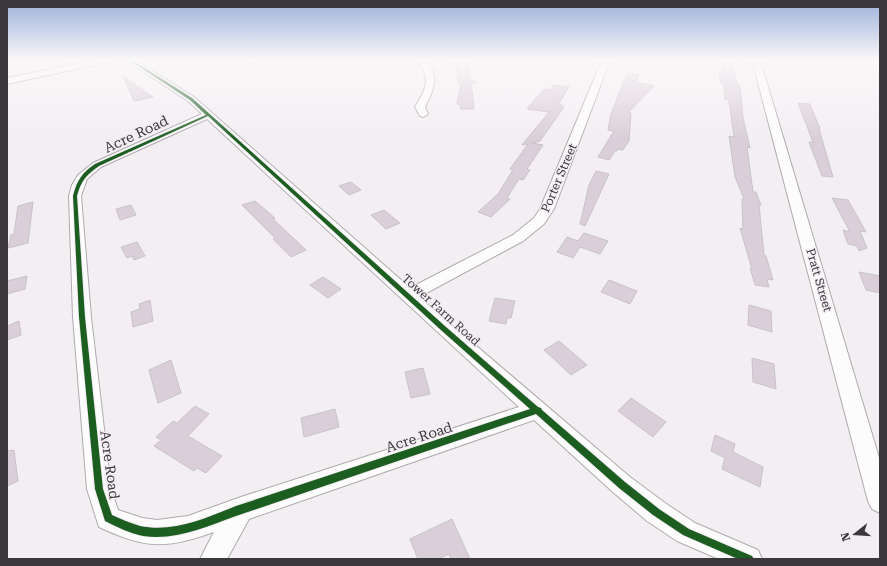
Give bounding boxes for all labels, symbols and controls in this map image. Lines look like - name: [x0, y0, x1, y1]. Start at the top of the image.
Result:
- street label: Acre Road: [101, 112, 171, 156]
- street label: Porter Street: [538, 141, 580, 214]
- street label: Pratt Street: [803, 247, 835, 314]
- street label: Tower Farm Road: [399, 271, 483, 349]
- street label: Acre Road: [384, 419, 454, 455]
- street label: Acre Road: [97, 430, 123, 500]
- north arrow: [835, 514, 875, 554]
- text: N: [838, 530, 853, 543]

